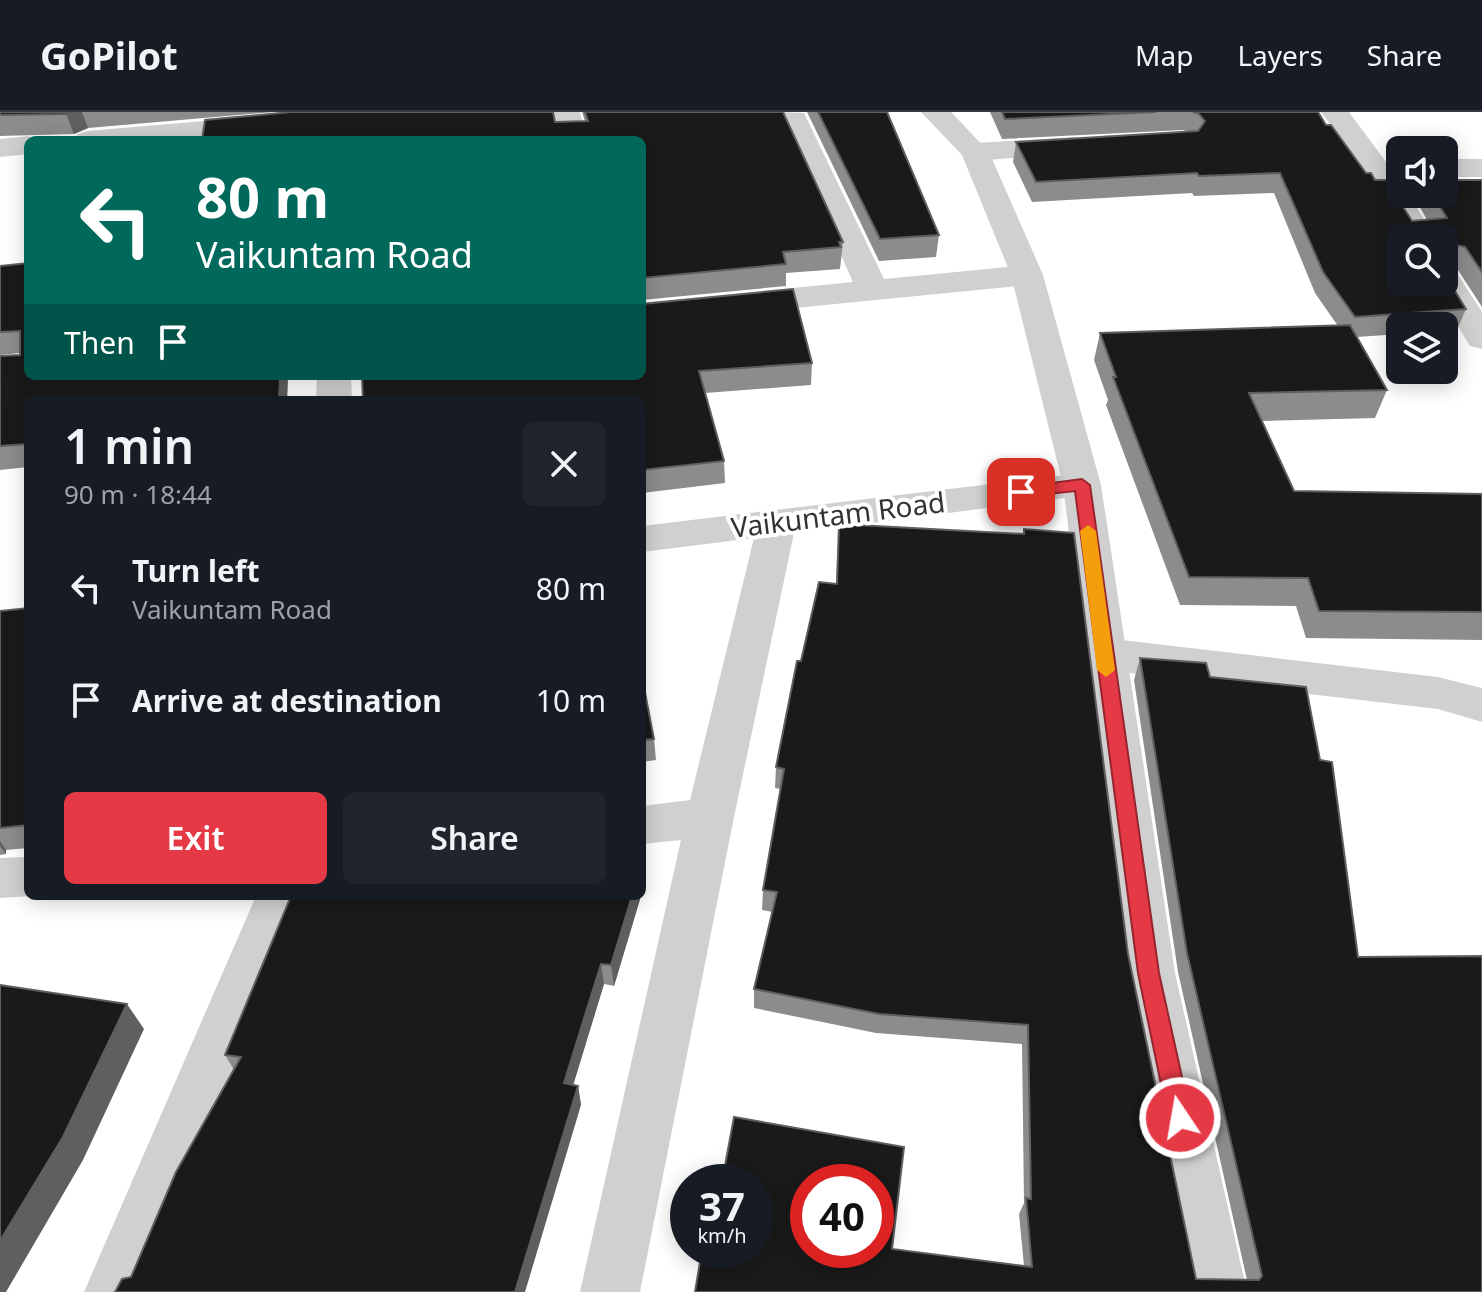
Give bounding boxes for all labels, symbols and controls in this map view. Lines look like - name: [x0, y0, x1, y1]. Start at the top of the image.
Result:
- text: GoPilot: [40, 29, 178, 81]
- text: Map: [1135, 36, 1193, 74]
- text: Layers: [1237, 36, 1323, 74]
- text: Share: [1367, 36, 1442, 74]
- map controls: [1386, 136, 1458, 384]
- button: sound: [1386, 136, 1458, 208]
- text: 80 m: [196, 158, 329, 234]
- icon: left: [64, 168, 168, 272]
- button: search: [1386, 224, 1458, 296]
- text: Vaikuntam Road: [196, 230, 473, 279]
- button: layers: [1386, 312, 1458, 384]
- icon: arrive: [151, 320, 195, 364]
- text: Then: [64, 322, 135, 363]
- text: 1 min: [64, 413, 194, 478]
- button: close: [522, 422, 606, 506]
- pin: [987, 458, 1055, 526]
- icon: arrive: [999, 470, 1043, 514]
- text: 90 m · 18:44: [64, 476, 212, 512]
- street label: Vaikuntam Road: [729, 482, 947, 546]
- text: Turn left: [132, 550, 260, 591]
- icon: left: [64, 566, 108, 610]
- text: 80 m: [536, 568, 606, 609]
- text: Vaikuntam Road: [132, 591, 332, 627]
- icon: arrive: [64, 678, 108, 722]
- text: Arrive at destination: [132, 680, 442, 721]
- text: 10 m: [536, 680, 606, 721]
- button: Exit: [64, 792, 327, 884]
- button: Share: [343, 792, 606, 884]
- position arrow: [1138, 1076, 1222, 1160]
- speed limit sign: 40: [790, 1164, 894, 1268]
- text: 37: [699, 1178, 745, 1233]
- text: km/h: [697, 1222, 747, 1249]

